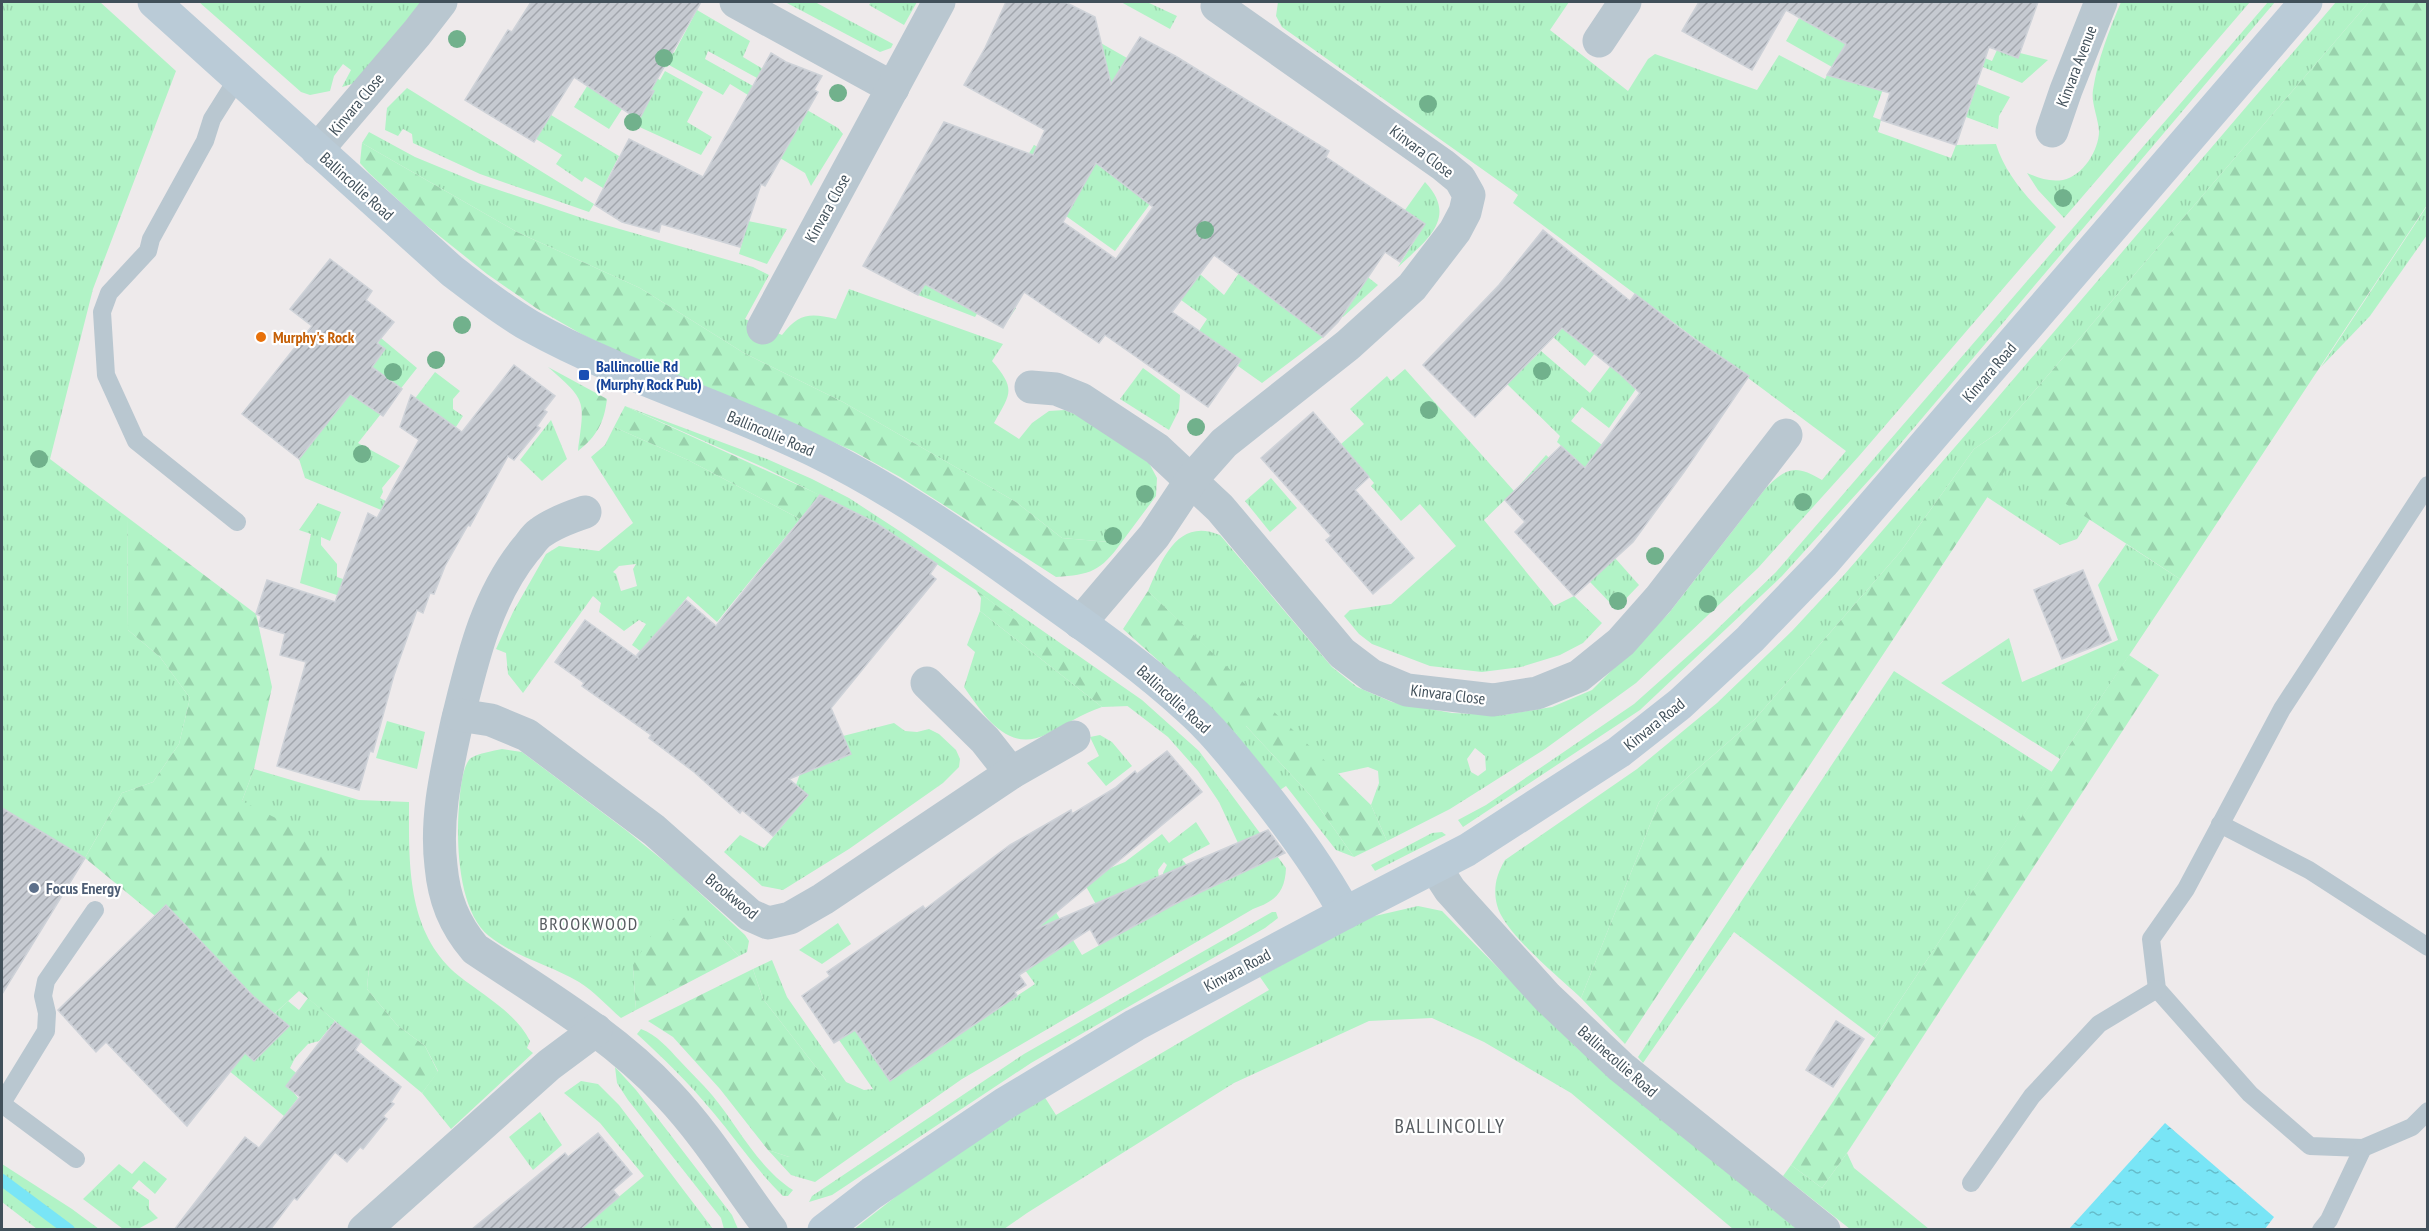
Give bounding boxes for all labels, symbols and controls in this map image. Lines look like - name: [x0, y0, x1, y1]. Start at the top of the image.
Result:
- street label: Kinvara Avenue: [2051, 23, 2101, 109]
- street label: Kinvara Close: [324, 69, 388, 139]
- street label: Kinvara Close: [1386, 120, 1458, 182]
- street label: Ballincollie Road: [316, 148, 398, 224]
- street label: Kinvara Close: [800, 170, 854, 246]
- place label: Murphy's Rock: [273, 327, 355, 347]
- marker: Murphy's Rock: [254, 330, 268, 344]
- street label: Kinvara Road: [1958, 338, 2020, 406]
- place label: Ballincollie Rd (Murphy Rock Pub): [596, 356, 702, 394]
- marker: Ballincollie Rd (Murphy Rock Pub): [577, 368, 591, 382]
- street label: Ballincollie Road: [725, 406, 818, 460]
- street label: Ballincollie Road: [1133, 661, 1215, 737]
- street label: Kinvara Close: [1409, 679, 1487, 709]
- street label: Kinvara Road: [1620, 693, 1689, 755]
- street label: Brookwood: [702, 869, 762, 923]
- place label: Focus Energy: [46, 878, 121, 898]
- marker: Focus Energy: [27, 881, 41, 895]
- district label: BROOKWOOD: [539, 912, 639, 935]
- street label: Kinvara Road: [1200, 944, 1274, 996]
- street label: Ballinecollie Road: [1574, 1021, 1662, 1101]
- district label: BALLINCOLLY: [1394, 1113, 1506, 1139]

